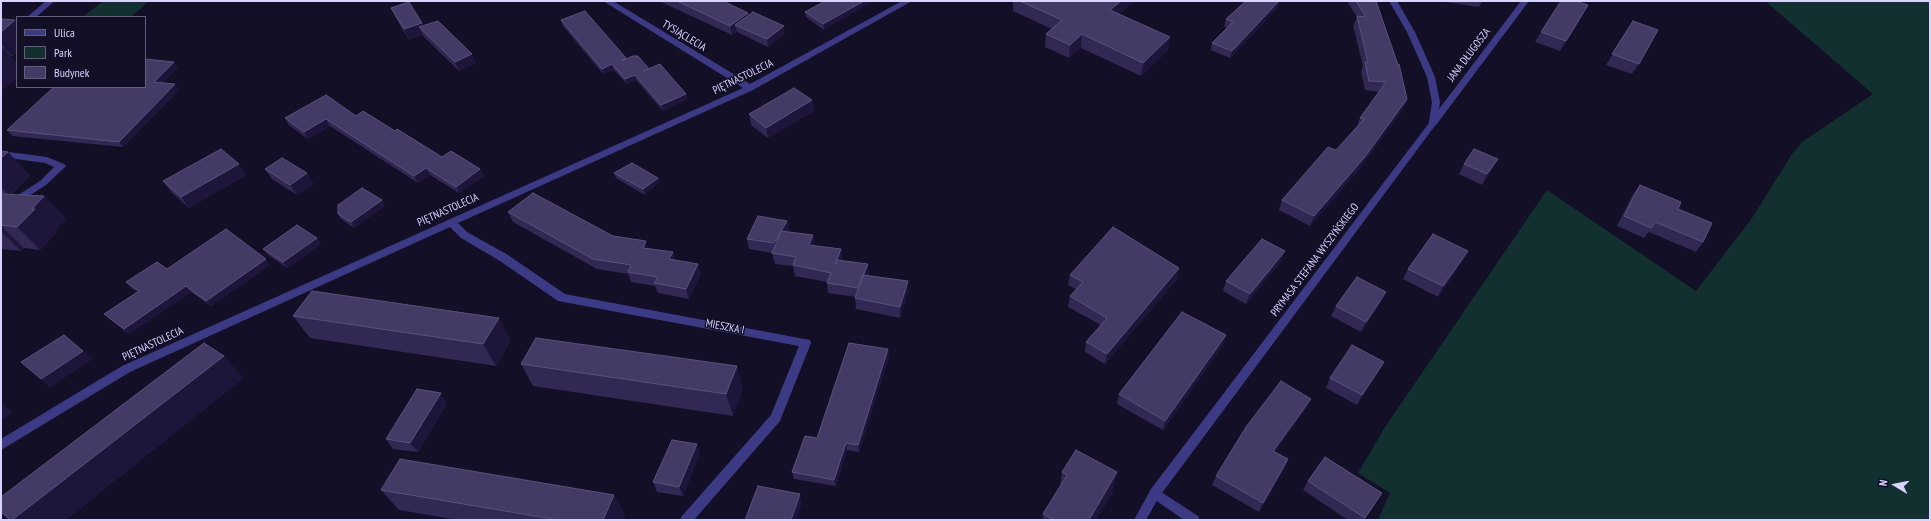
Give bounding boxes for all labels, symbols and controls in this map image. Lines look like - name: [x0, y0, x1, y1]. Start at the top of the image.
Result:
- legend: [16, 16, 146, 88]
- street label: TYSIĄCLECIA: [660, 18, 708, 54]
- text: Ulica: [54, 25, 75, 40]
- street label: JANA DŁUGOSZA: [1445, 26, 1493, 84]
- text: Park: [54, 45, 72, 60]
- street label: PIĘTNASTOLECIA: [711, 57, 775, 97]
- text: Budynek: [54, 65, 89, 80]
- street label: PIĘTNASTOLECIA: [415, 191, 481, 229]
- street label: PRYMASA STEFANA WYSZYŃSKIEGO: [1268, 201, 1362, 319]
- street label: MIESZKA I: [705, 317, 745, 337]
- street label: PIĘTNASTOLECIA: [120, 324, 186, 364]
- north arrow: [1875, 465, 1915, 505]
- text: N: [1876, 479, 1891, 487]

